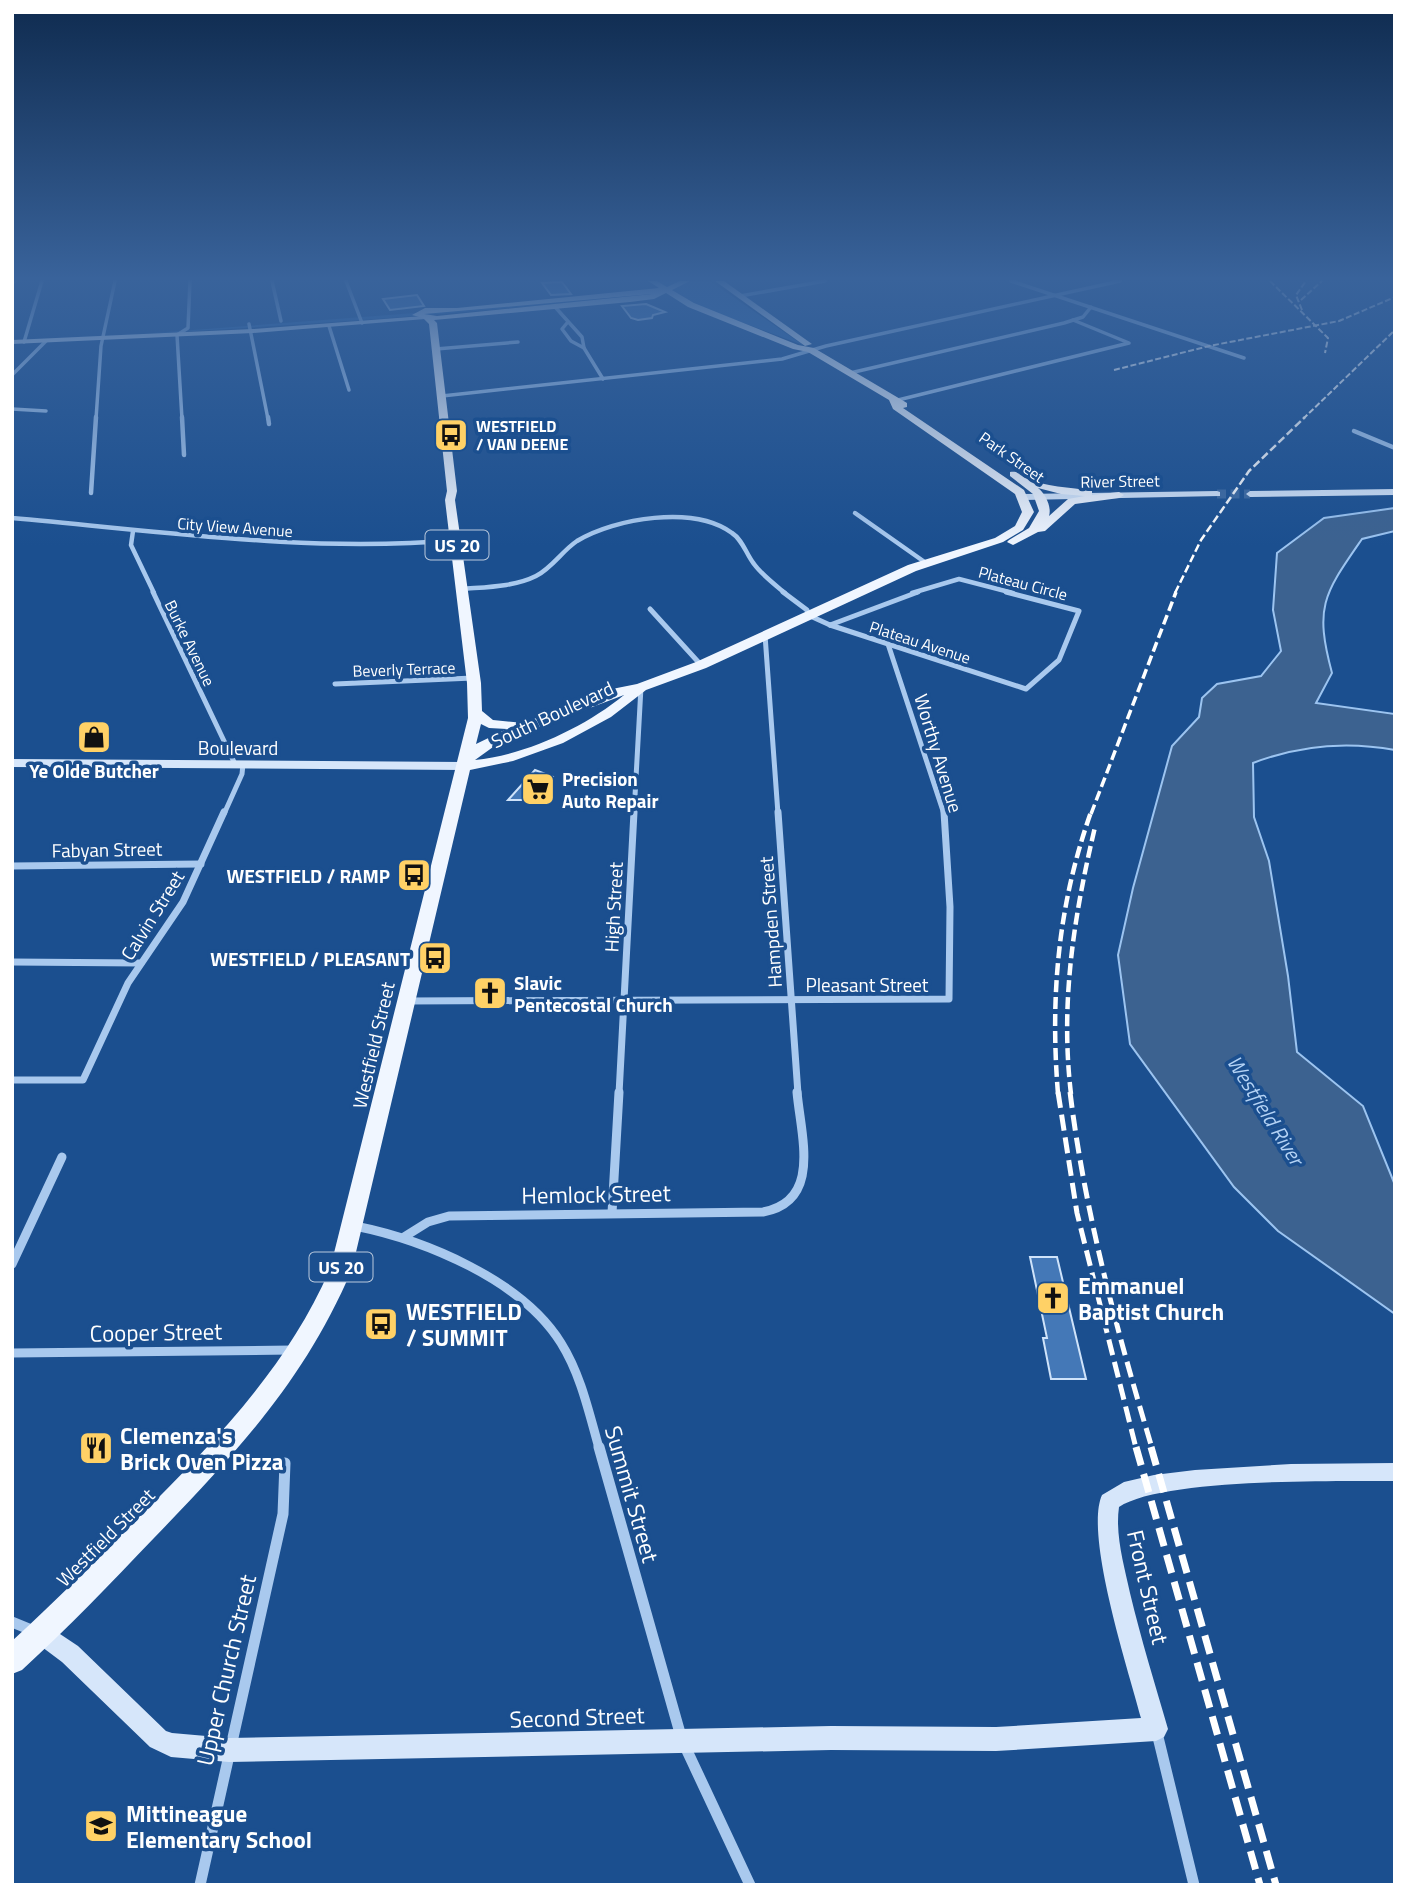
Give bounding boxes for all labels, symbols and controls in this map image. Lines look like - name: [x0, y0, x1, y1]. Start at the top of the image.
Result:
- place label: WESTFIELD / VAN DEENE: [476, 414, 568, 456]
- bus stop icon: WESTFIELD / VAN DEENE: [432, 416, 470, 454]
- street label: Park Street: [974, 426, 1050, 489]
- street label: River Street: [1080, 468, 1160, 494]
- street label: City View Avenue: [176, 511, 294, 543]
- road number: US 20: [426, 530, 489, 560]
- street label: Plateau Circle: [976, 560, 1070, 606]
- street label: Burke Avenue: [159, 596, 221, 690]
- street label: Plateau Avenue: [866, 614, 974, 670]
- street label: Beverly Terrace: [352, 655, 456, 683]
- street label: South Boulevard: [486, 673, 618, 755]
- street label: Worthy Avenue: [907, 690, 971, 816]
- shop icon: Ye Olde Butcher: [75, 718, 113, 756]
- street label: Boulevard: [198, 733, 278, 762]
- place label: Ye Olde Butcher: [29, 756, 159, 785]
- place label: Precision Auto Repair: [562, 764, 658, 815]
- supermarket icon: Precision Auto Repair: [519, 770, 557, 808]
- street label: Fabyan Street: [51, 834, 163, 864]
- street label: Hampden Street: [751, 855, 789, 988]
- bus stop icon: WESTFIELD / RAMP: [395, 856, 433, 894]
- place label: WESTFIELD / RAMP: [227, 861, 390, 890]
- street label: High Street: [596, 861, 630, 953]
- street label: Calvin Street: [113, 864, 191, 965]
- bus stop icon: WESTFIELD / PLEASANT: [416, 939, 454, 977]
- place label: WESTFIELD / PLEASANT: [210, 944, 410, 973]
- place label: Slavic Pentecostal Church: [514, 968, 673, 1019]
- street label: Pleasant Street: [805, 970, 929, 999]
- church icon: Slavic Pentecostal Church: [471, 974, 509, 1012]
- street label: Westfield Street: [344, 978, 402, 1111]
- water label: Westfield River: [1220, 1049, 1314, 1173]
- street label: Hemlock Street: [521, 1175, 671, 1213]
- road number: US 20: [310, 1252, 372, 1282]
- place label: Emmanuel Baptist Church: [1078, 1268, 1224, 1329]
- church icon: Emmanuel Baptist Church: [1034, 1279, 1072, 1317]
- place label: WESTFIELD / SUMMIT: [406, 1294, 522, 1355]
- bus stop icon: WESTFIELD / SUMMIT: [362, 1305, 400, 1343]
- street label: Cooper Street: [89, 1313, 223, 1351]
- place label: Clemenza's Brick Oven Pizza: [120, 1418, 284, 1479]
- street label: Summit Street: [596, 1422, 668, 1566]
- restaurant icon: Clemenza's Brick Oven Pizza: [77, 1429, 115, 1467]
- street label: Westfield Street: [49, 1481, 161, 1593]
- street label: Front Street: [1118, 1526, 1178, 1648]
- street label: Upper Church Street: [187, 1571, 265, 1769]
- street label: Second Street: [509, 1697, 645, 1737]
- place label: Mittineague Elementary School: [126, 1796, 312, 1857]
- school or university icon: Mittineague Elementary School: [82, 1807, 120, 1845]

